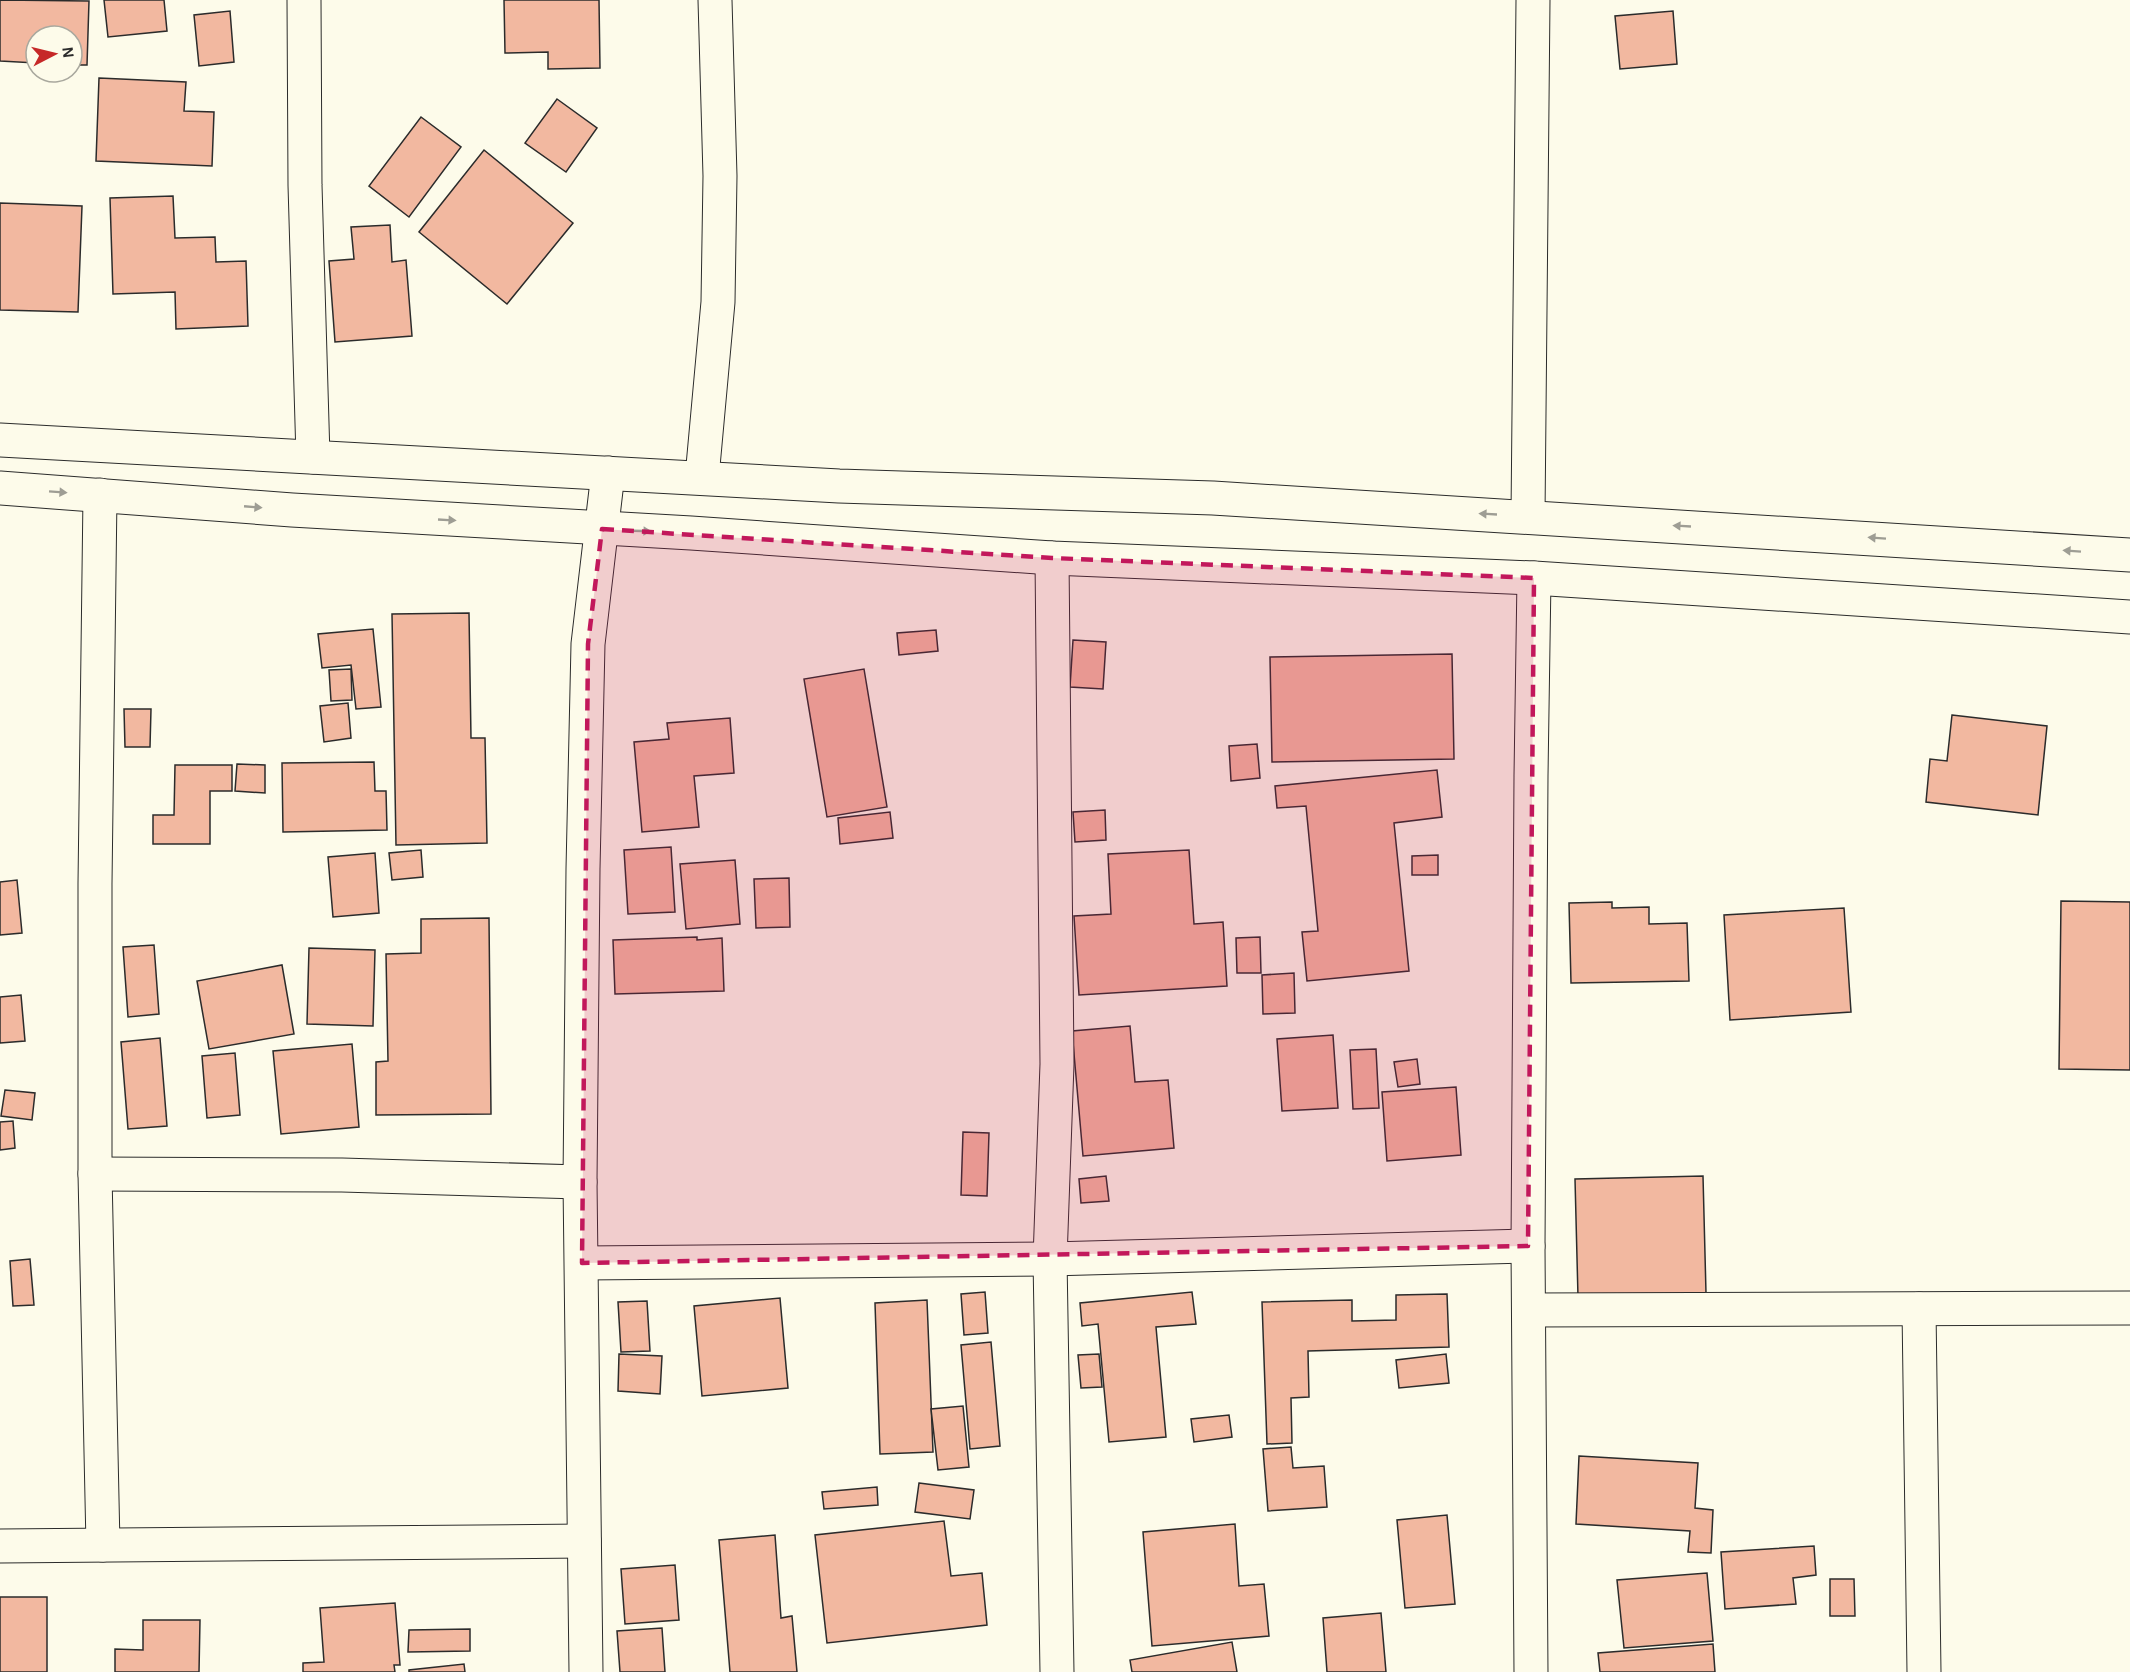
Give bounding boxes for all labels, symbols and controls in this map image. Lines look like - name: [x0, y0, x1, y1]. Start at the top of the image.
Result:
- north arrow: [24, 24, 84, 84]
- text: N: [59, 46, 77, 59]
- one-way arrow: [49, 487, 68, 496]
- one-way arrow: [243, 502, 262, 512]
- one-way arrow: [1478, 509, 1497, 519]
- one-way arrow: [438, 515, 457, 524]
- one-way arrow: [1673, 521, 1692, 531]
- one-way arrow: [633, 526, 652, 535]
- one-way arrow: [1868, 533, 1887, 543]
- one-way arrow: [2062, 546, 2081, 556]

